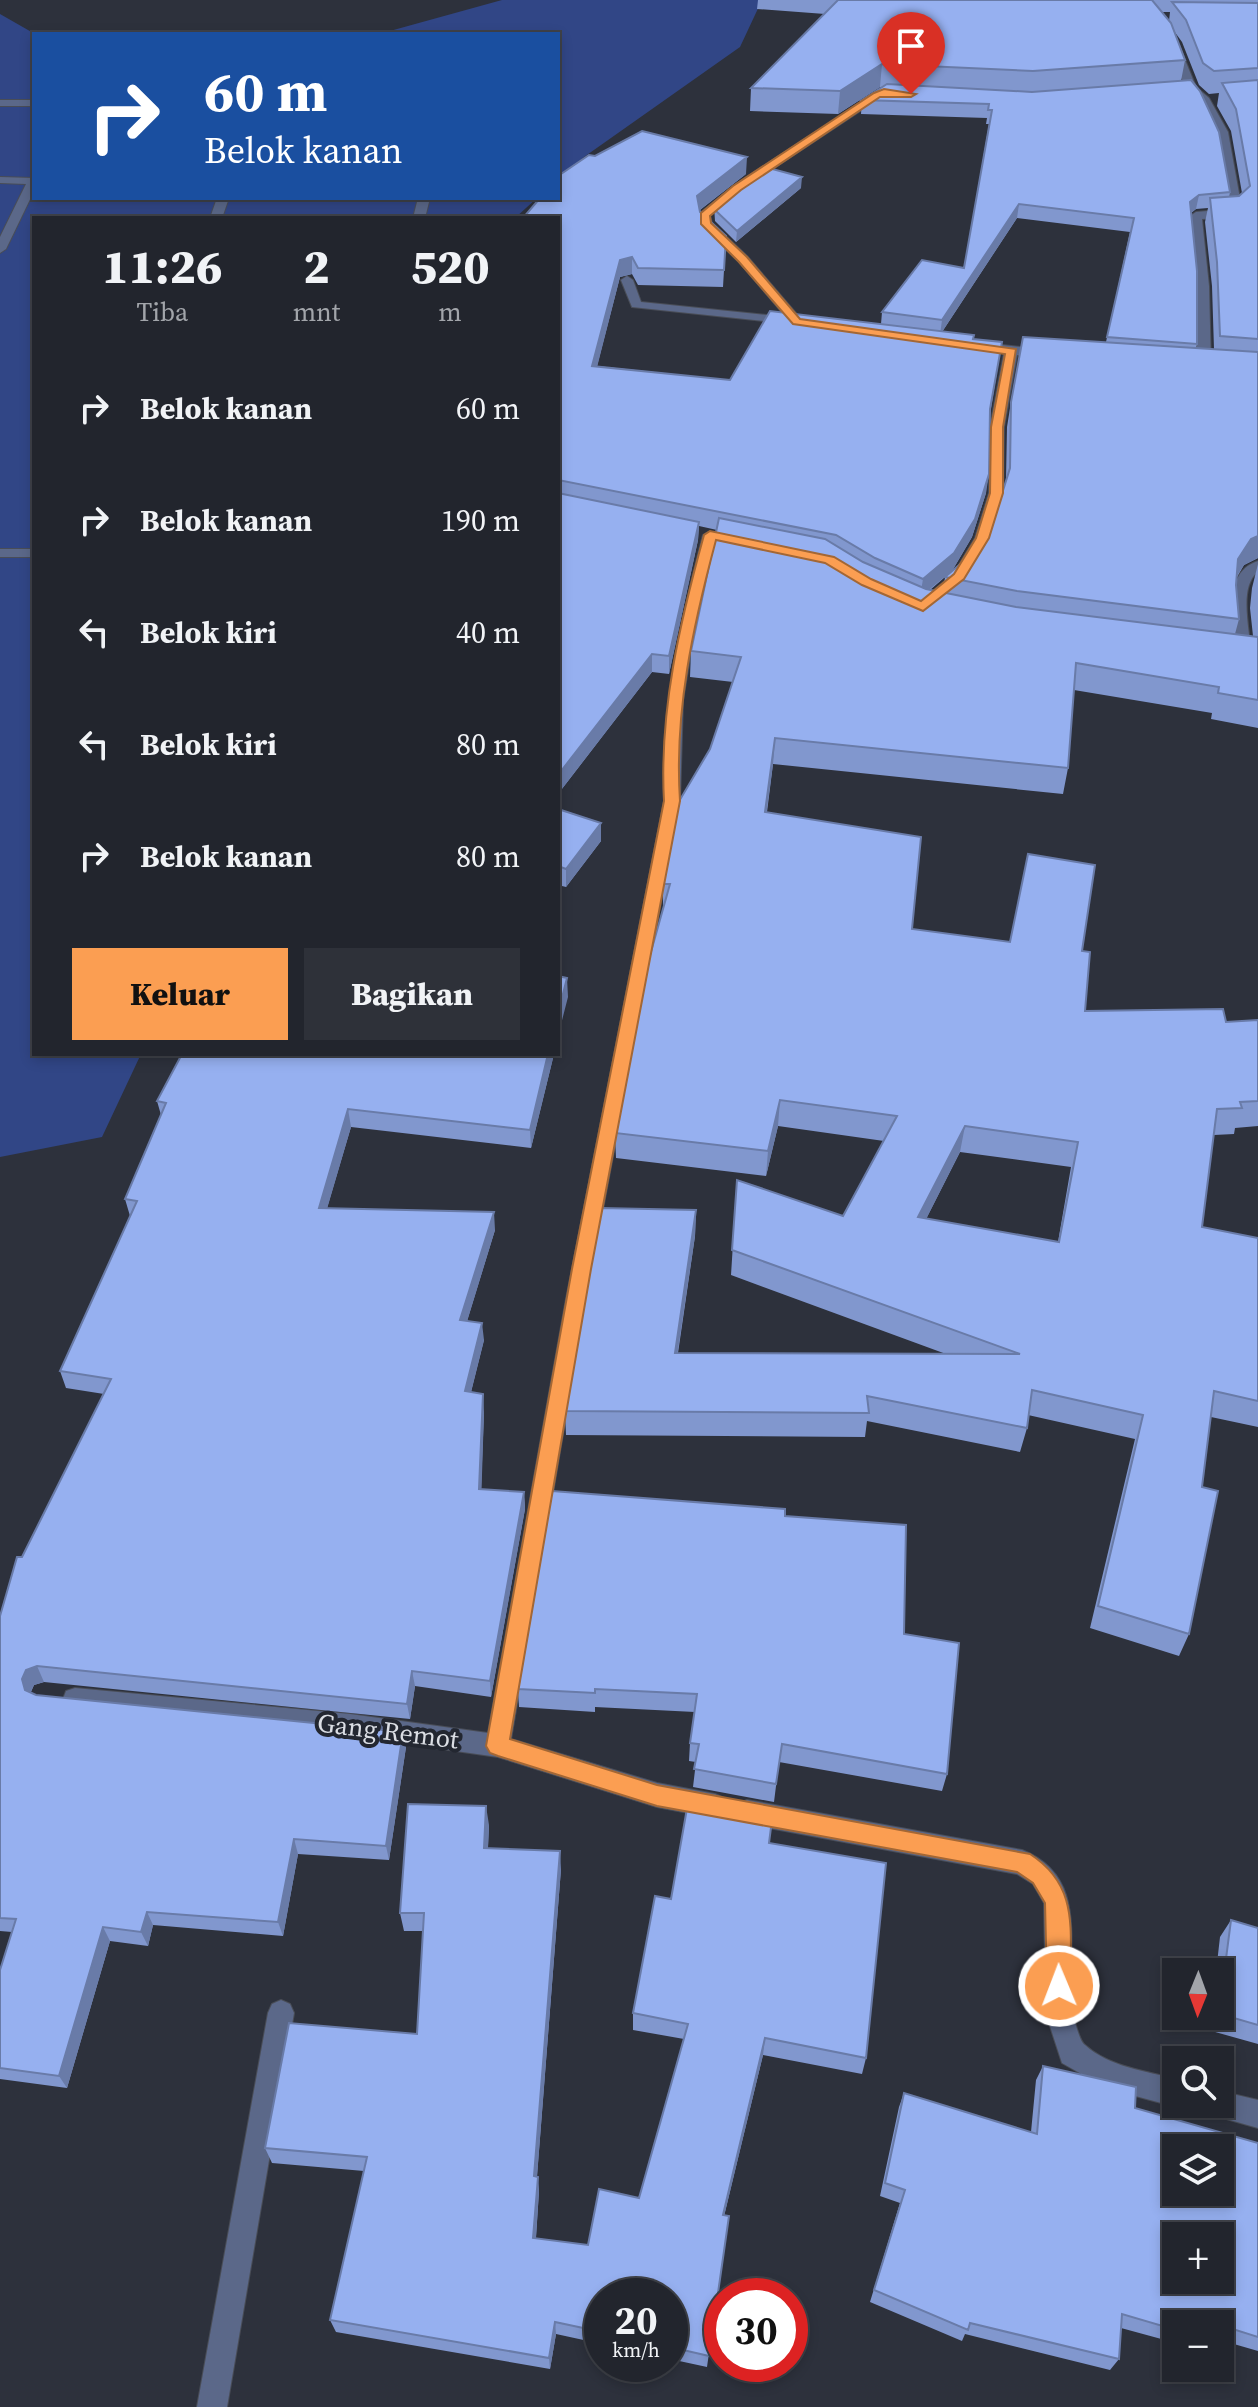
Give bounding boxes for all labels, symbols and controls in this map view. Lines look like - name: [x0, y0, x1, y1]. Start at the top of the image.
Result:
- pin: [877, 12, 945, 94]
- icon: arrive: [889, 24, 933, 68]
- text: 60 m: [204, 53, 327, 130]
- icon: right: [72, 64, 176, 168]
- text: Belok kanan: [204, 126, 402, 175]
- text: 11:26: [102, 233, 222, 299]
- text: 2: [303, 233, 330, 299]
- text: 520: [410, 233, 490, 299]
- text: Tiba: [136, 294, 188, 330]
- text: mnt: [293, 294, 340, 330]
- text: m: [438, 294, 462, 330]
- icon: right: [72, 386, 116, 430]
- text: Belok kanan: [140, 388, 312, 429]
- text: 60 m: [456, 388, 520, 429]
- icon: right: [72, 498, 116, 542]
- text: Belok kanan: [140, 500, 312, 541]
- text: 190 m: [441, 500, 520, 541]
- icon: left: [72, 610, 116, 654]
- text: Belok kiri: [140, 612, 277, 653]
- text: 40 m: [456, 612, 520, 653]
- icon: left: [72, 722, 116, 766]
- text: Belok kiri: [140, 724, 277, 765]
- text: 80 m: [456, 724, 520, 765]
- icon: right: [72, 834, 116, 878]
- text: Belok kanan: [140, 836, 312, 877]
- text: 80 m: [456, 836, 520, 877]
- button: Keluar: [72, 948, 288, 1040]
- button: Bagikan: [304, 948, 520, 1040]
- street label: Gang Remot: [315, 1704, 461, 1758]
- position arrow: [1017, 1944, 1101, 2028]
- north arrow: [1162, 1958, 1234, 2030]
- map controls: [1162, 1958, 1234, 2382]
- button: search: [1162, 2046, 1234, 2118]
- button: layers: [1162, 2134, 1234, 2206]
- button: +: [1162, 2222, 1234, 2294]
- speed limit sign: 30: [704, 2278, 808, 2382]
- text: 20: [614, 2293, 658, 2347]
- button: −: [1162, 2310, 1234, 2382]
- text: km/h: [612, 2336, 660, 2364]

